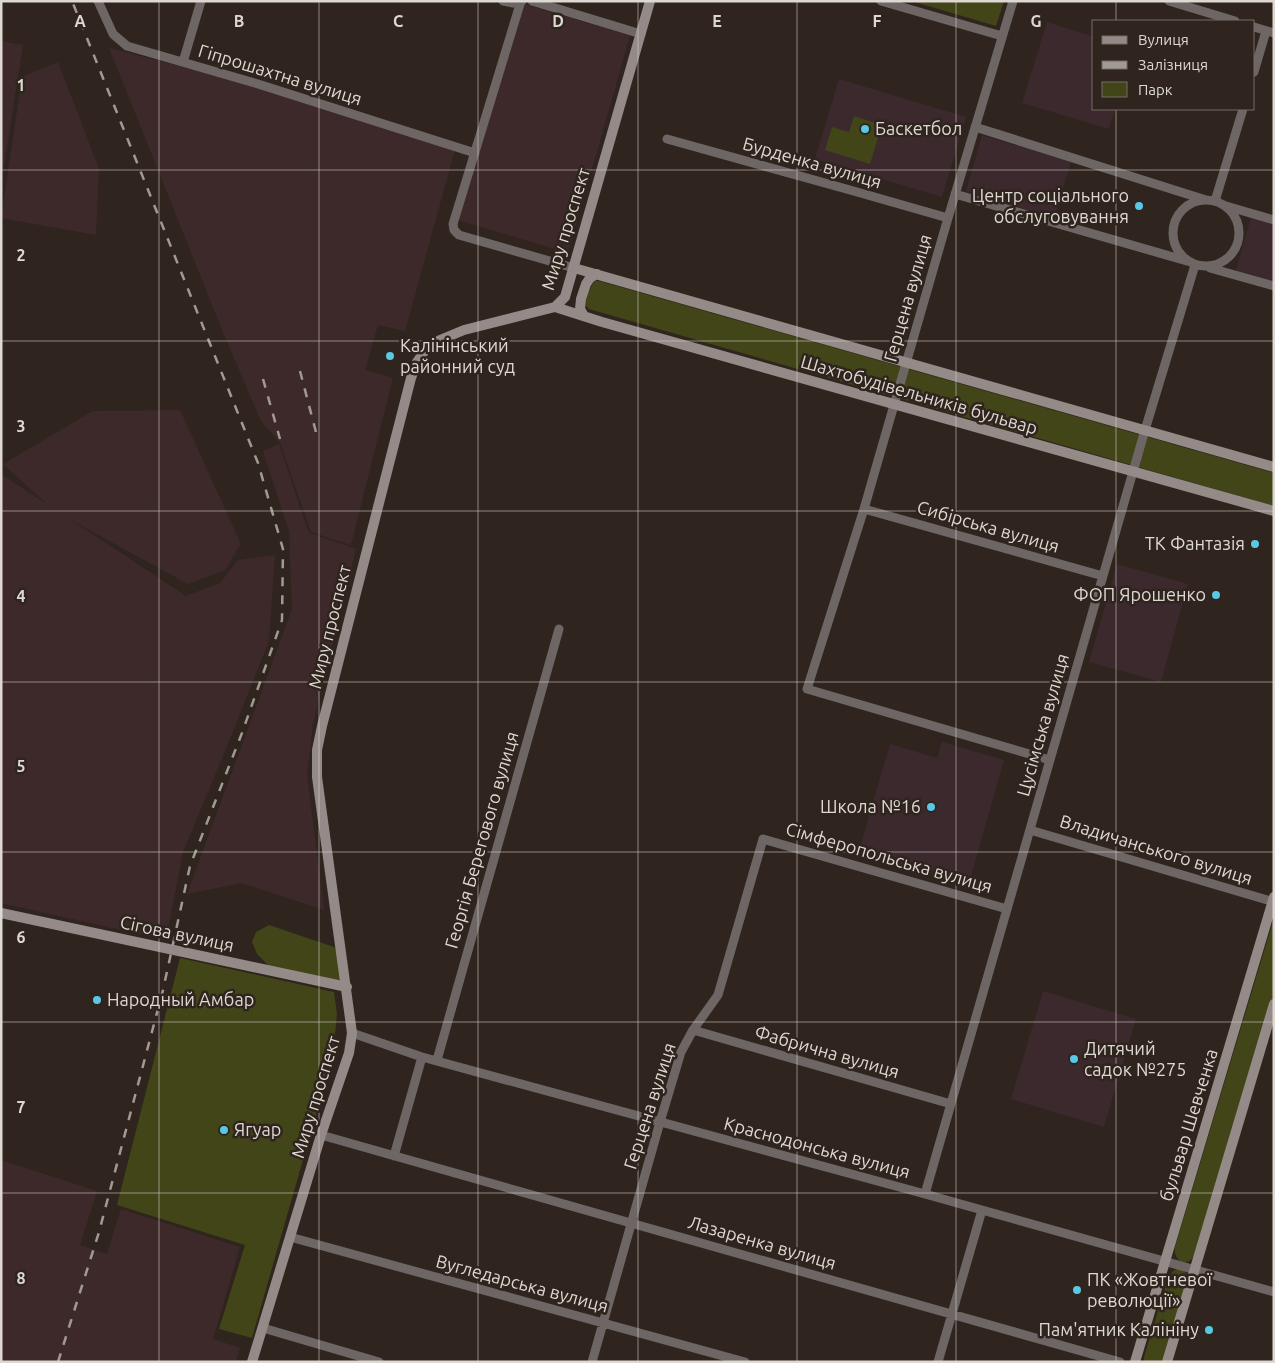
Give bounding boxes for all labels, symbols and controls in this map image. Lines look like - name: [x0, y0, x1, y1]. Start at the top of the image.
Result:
- text: A: [74, 12, 86, 30]
- text: B: [234, 12, 244, 30]
- text: C: [393, 12, 403, 30]
- text: D: [552, 12, 564, 30]
- text: E: [712, 12, 722, 30]
- text: F: [873, 12, 882, 30]
- text: G: [1030, 12, 1042, 30]
- legend: [1092, 20, 1255, 110]
- text: Вулиця: [1138, 31, 1189, 48]
- street label: Гіпрошахтна вулиця: [196, 40, 364, 108]
- text: Залізниця: [1138, 56, 1208, 73]
- text: 1: [16, 76, 26, 94]
- text: Парк: [1138, 81, 1173, 98]
- place label: Баскетбол: [875, 118, 962, 138]
- marker: Баскетбол: [859, 123, 871, 135]
- street label: Бурденка вулиця: [741, 133, 884, 191]
- street label: Миру проспект: [537, 165, 593, 292]
- place label: Центр соціального обслуговування: [972, 185, 1129, 226]
- marker: Центр соціального обслуговування: [1133, 200, 1145, 212]
- street label: Герцена вулиця: [879, 232, 935, 364]
- text: 2: [16, 246, 26, 264]
- place label: Калінінський районний суд: [400, 335, 515, 376]
- marker: Калінінський районний суд: [384, 350, 396, 362]
- street label: Шахтобудівельників бульвар: [799, 351, 1040, 437]
- text: 3: [16, 417, 26, 435]
- street label: Сибірська вулиця: [915, 496, 1062, 556]
- place label: ТК Фантазія: [1145, 533, 1245, 553]
- marker: ТК Фантазія: [1249, 538, 1261, 550]
- street label: Миру проспект: [304, 563, 354, 691]
- place label: ФОП Ярошенко: [1073, 584, 1206, 604]
- text: 4: [16, 587, 26, 605]
- marker: ФОП Ярошенко: [1210, 589, 1222, 601]
- street label: Цусімська вулиця: [1012, 651, 1072, 798]
- street label: Георгія Берегового вулиця: [440, 729, 522, 951]
- text: 5: [16, 757, 26, 775]
- place label: Школа №16: [820, 796, 921, 816]
- marker: Школа №16: [925, 801, 937, 813]
- street label: Владичанського вулиця: [1058, 810, 1255, 888]
- street label: Сімферопольська вулиця: [784, 818, 995, 896]
- street label: Сігова вулиця: [118, 911, 236, 955]
- text: 6: [16, 928, 26, 946]
- place label: Народный Амбар: [107, 989, 254, 1009]
- marker: Народный Амбар: [91, 994, 103, 1006]
- street label: Фабрична вулиця: [753, 1021, 902, 1081]
- street label: Миру проспект: [287, 1033, 343, 1160]
- place label: Дитячий садок №275: [1084, 1038, 1186, 1079]
- street label: Герцена вулиця: [619, 1040, 679, 1171]
- street label: бульвар Шевченка: [1155, 1046, 1221, 1203]
- marker: Дитячий садок №275: [1068, 1053, 1080, 1065]
- text: 7: [16, 1098, 26, 1116]
- street label: Краснодонська вулиця: [722, 1113, 912, 1182]
- place label: Ягуар: [234, 1119, 281, 1139]
- marker: Ягуар: [218, 1124, 230, 1136]
- street label: Лазаренка вулиця: [686, 1211, 838, 1273]
- street label: Вугледарська вулиця: [434, 1250, 611, 1316]
- text: 8: [16, 1269, 26, 1287]
- place label: ПК «Жовтневої революції»: [1087, 1269, 1213, 1310]
- marker: ПК «Жовтневої революції»: [1071, 1284, 1083, 1296]
- place label: Пам'ятник Калініну: [1039, 1319, 1199, 1339]
- marker: Пам'ятник Калініну: [1203, 1324, 1215, 1336]

